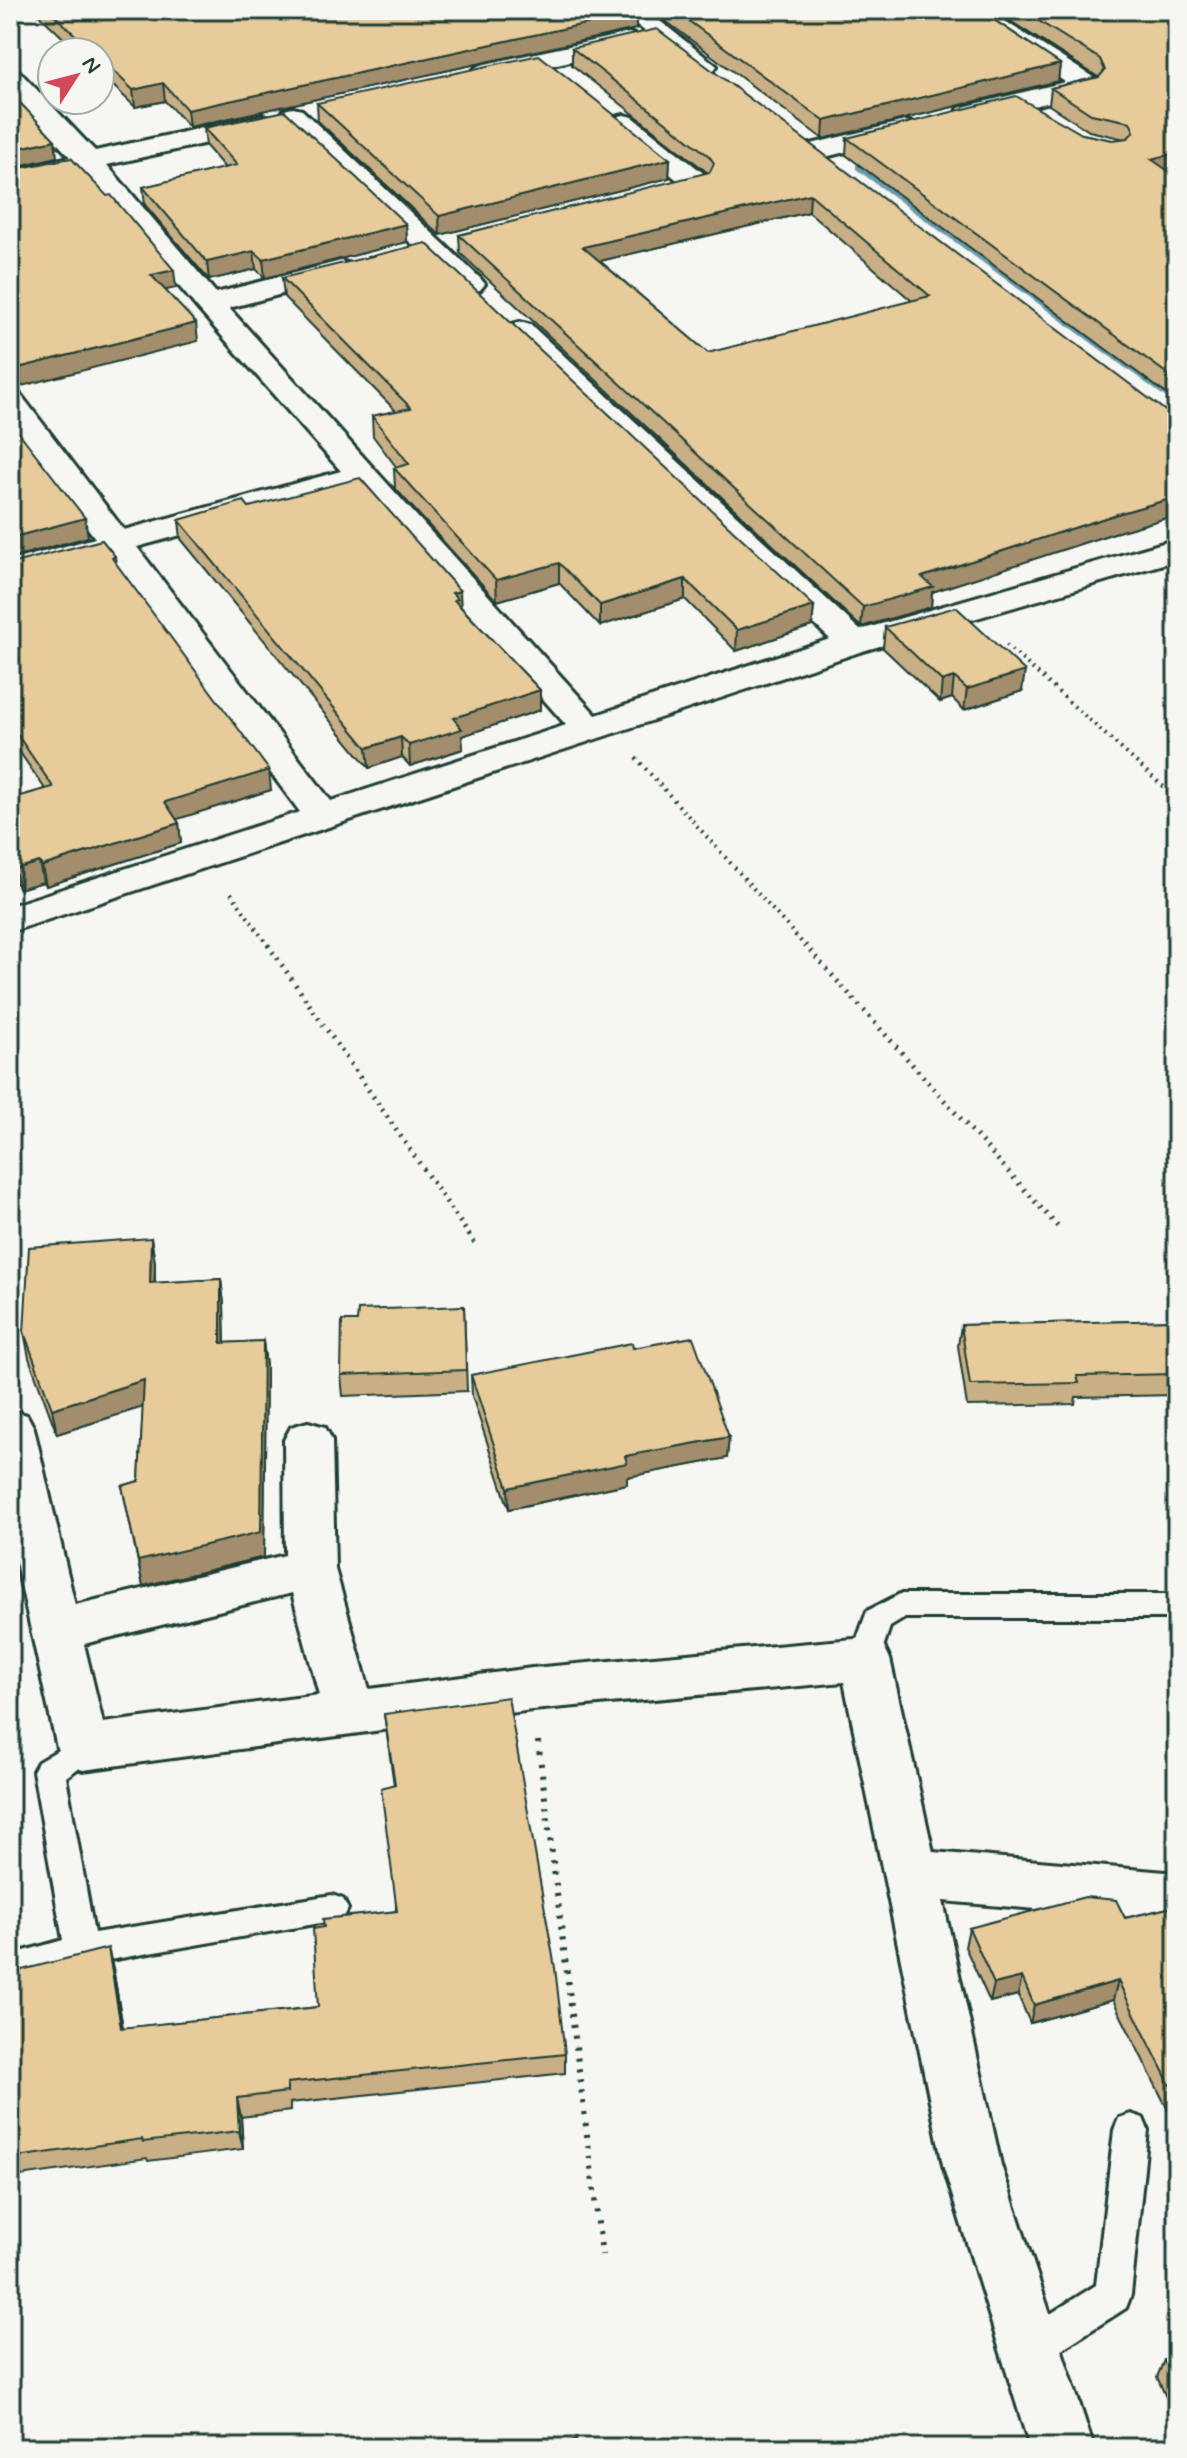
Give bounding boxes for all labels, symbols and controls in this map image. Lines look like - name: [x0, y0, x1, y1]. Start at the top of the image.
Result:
- north arrow: [36, 36, 116, 116]
- text: N: [75, 51, 106, 80]

